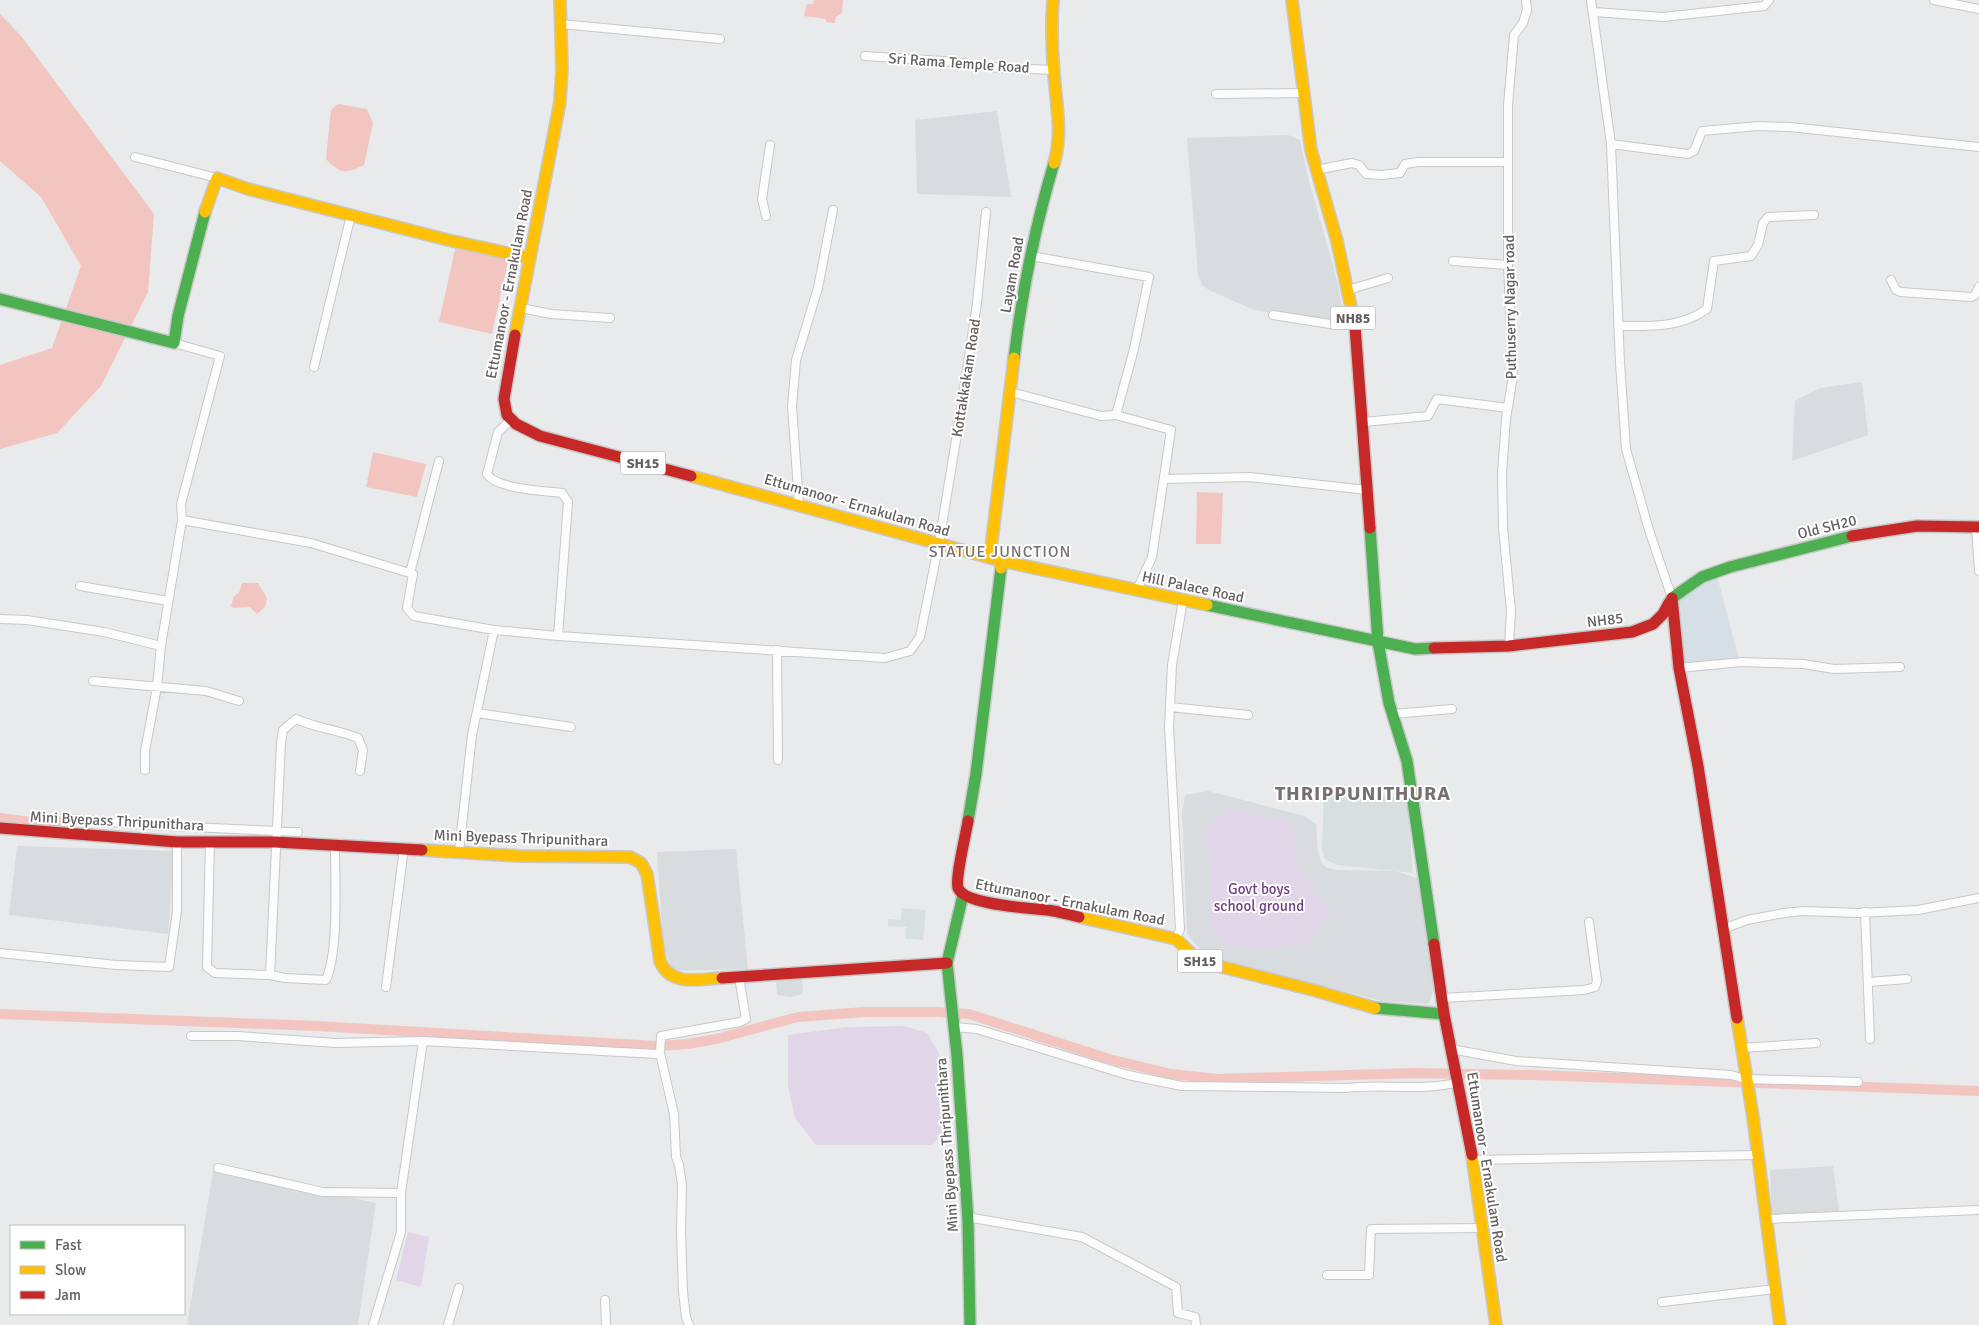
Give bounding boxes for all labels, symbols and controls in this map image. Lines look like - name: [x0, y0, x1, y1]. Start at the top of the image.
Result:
- street label: Sri Rama Temple Road: [888, 49, 1030, 77]
- street label: Ettumanoor - Ernakulam Road: [482, 188, 536, 380]
- street label: Puthuserry Nagar road: [1500, 235, 1520, 379]
- street label: Layam Road: [996, 236, 1028, 314]
- road number: NH85: [1330, 306, 1376, 330]
- street label: Kottakkakam Road: [948, 317, 984, 438]
- road number: SH15: [620, 452, 666, 474]
- street label: Ettumanoor - Ernakulam Road: [762, 470, 952, 540]
- street label: Old SH20: [1796, 511, 1858, 543]
- district label: STATUE JUNCTION: [929, 542, 1071, 562]
- street label: Hill Palace Road: [1140, 567, 1246, 607]
- street label: NH85: [1586, 609, 1624, 631]
- district label: THRIPPUNITHURA: [1275, 781, 1451, 806]
- street label: Mini Byepass Thripunithara: [29, 807, 205, 835]
- street label: Mini Byepass Thripunithara: [433, 826, 609, 850]
- street label: Ettumanoor - Ernakulam Road: [974, 875, 1166, 929]
- park label: Govt boys school ground: [1214, 880, 1304, 915]
- road number: SH15: [1178, 949, 1222, 972]
- street label: Mini Byepass Thripunithara: [932, 1057, 962, 1233]
- street label: Ettumanoor - Ernakulam Road: [1463, 1071, 1511, 1263]
- legend: [10, 1225, 185, 1315]
- text: Fast: [55, 1236, 82, 1254]
- text: Slow: [55, 1261, 86, 1279]
- text: Jam: [55, 1286, 81, 1304]

